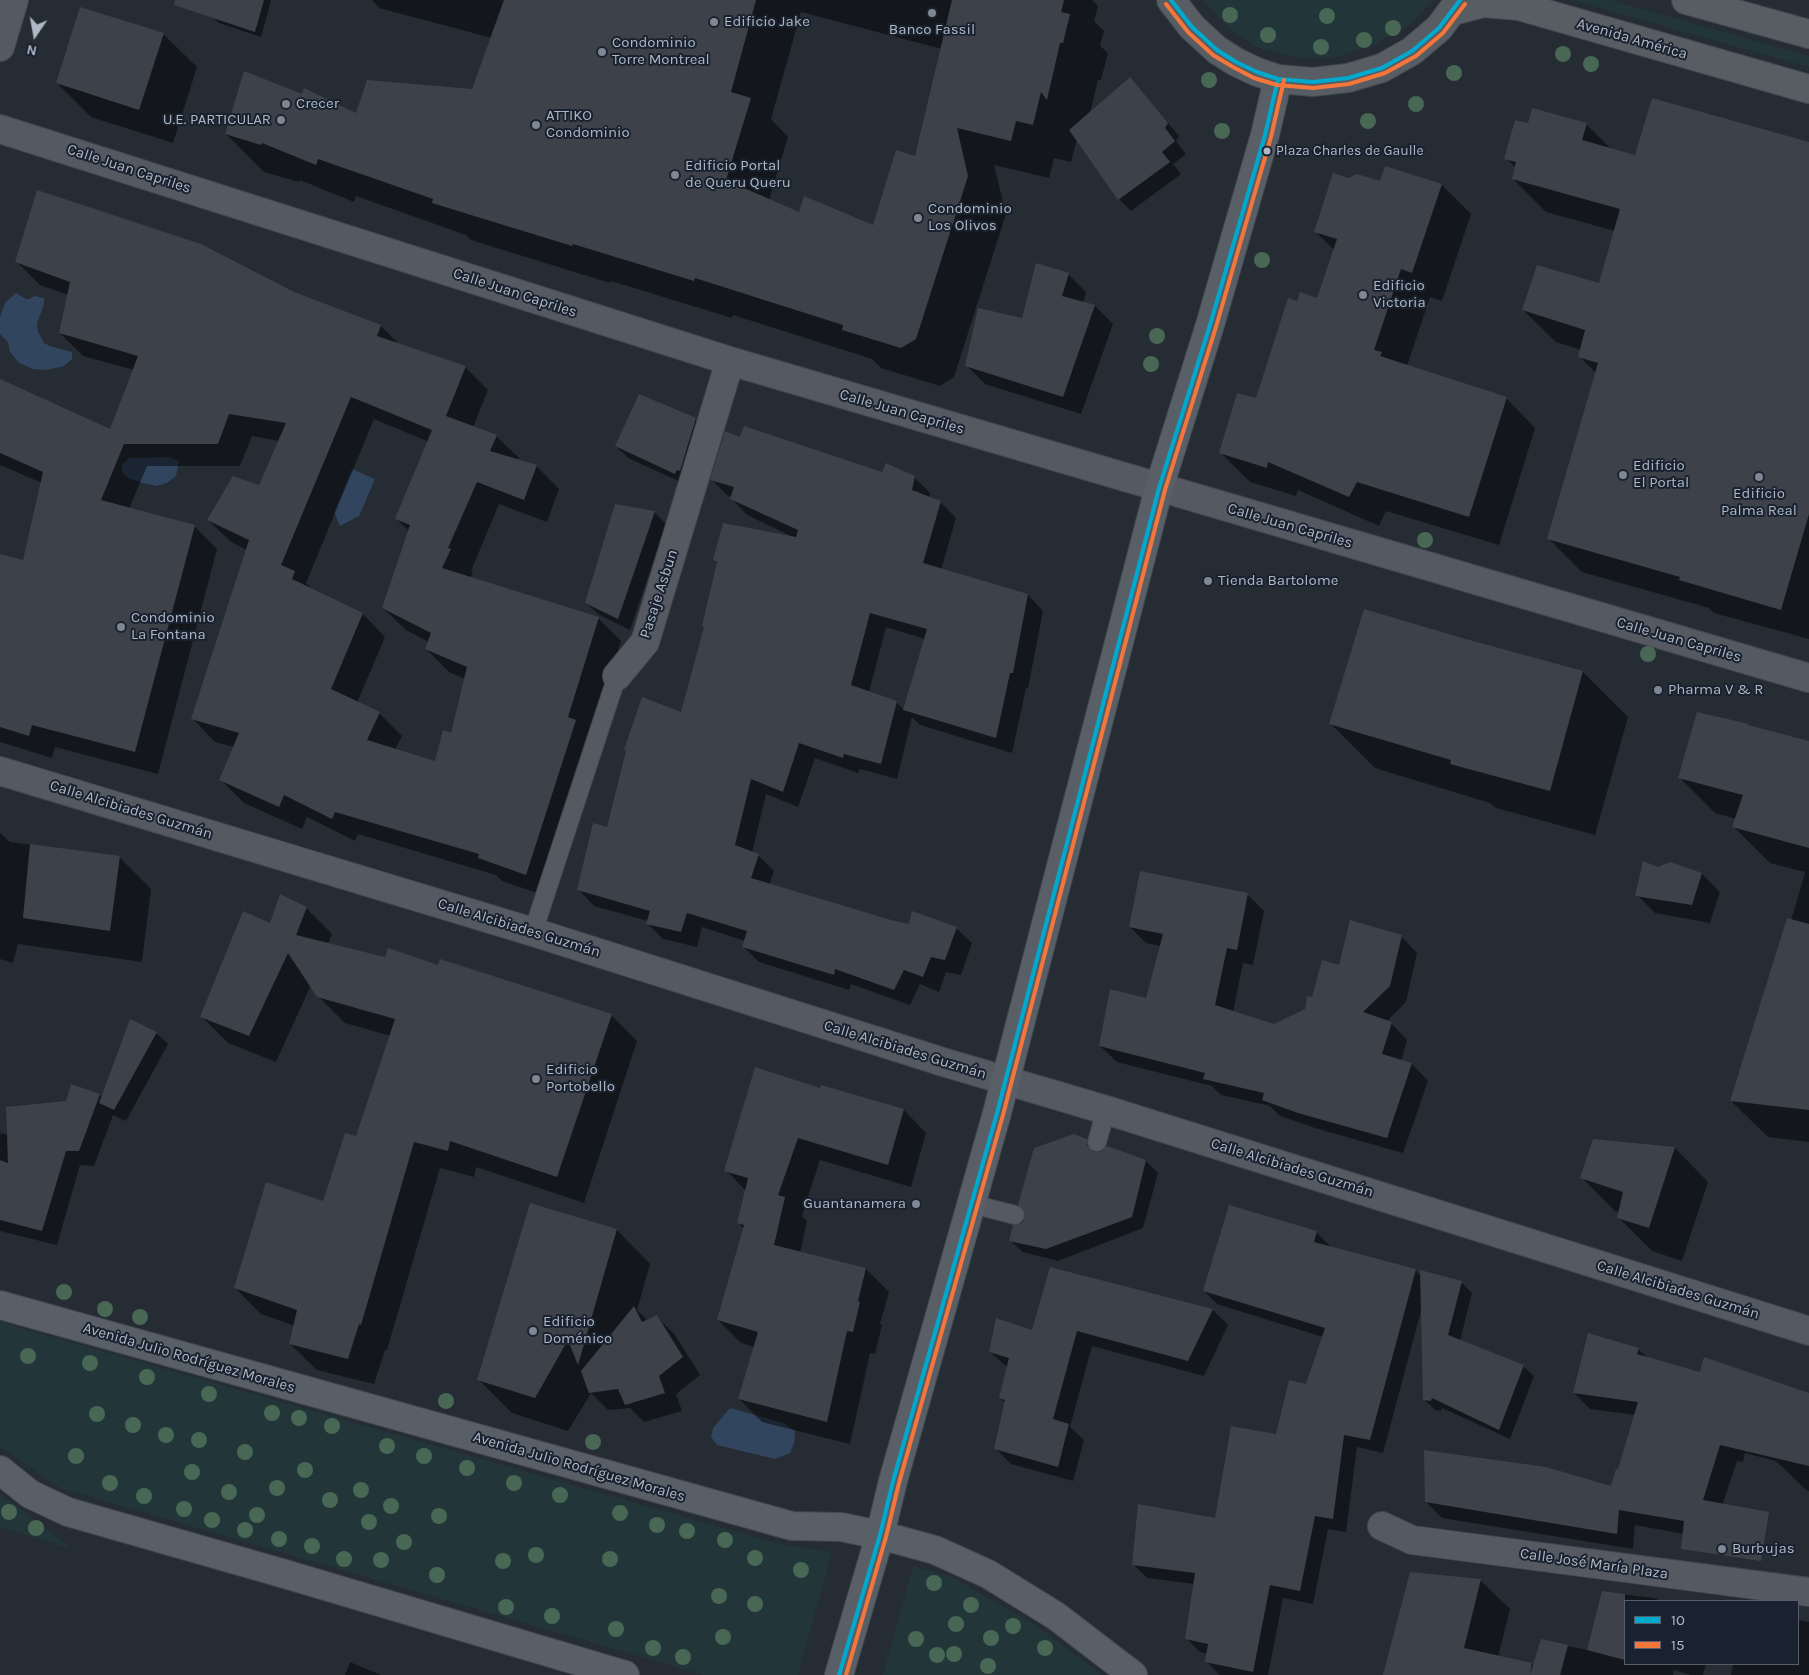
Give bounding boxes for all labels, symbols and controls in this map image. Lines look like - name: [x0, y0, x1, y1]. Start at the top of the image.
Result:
- marker: Banco Fassil: [926, 7, 938, 19]
- north arrow: [10, 10, 60, 60]
- place label: Edificio Jake: [724, 13, 810, 31]
- street label: Avenida América: [1575, 15, 1689, 63]
- marker: Edificio Jake: [708, 16, 720, 28]
- place label: Banco Fassil: [889, 21, 975, 39]
- place label: Condominio Torre Montreal: [612, 34, 710, 69]
- text: N: [25, 41, 38, 60]
- marker: Condominio Torre Montreal: [596, 46, 608, 58]
- place label: Crecer: [296, 95, 339, 113]
- marker: Crecer: [280, 98, 292, 110]
- place label: ATTIKO Condominio: [546, 107, 630, 142]
- place label: U.E. PARTICULAR: [163, 111, 271, 129]
- marker: U.E. PARTICULAR: [275, 114, 287, 126]
- marker: ATTIKO Condominio: [530, 119, 542, 131]
- street label: Calle Juan Capriles: [65, 141, 193, 197]
- place label: Plaza Charles de Gaulle: [1276, 143, 1424, 159]
- marker: Plaza Charles de Gaulle: [1262, 146, 1272, 156]
- place label: Edificio Portal de Queru Queru: [685, 157, 791, 192]
- marker: Edificio Portal de Queru Queru: [669, 169, 681, 181]
- place label: Condominio Los Olivos: [928, 200, 1012, 235]
- marker: Condominio Los Olivos: [912, 212, 924, 224]
- street label: Calle Juan Capriles: [451, 265, 579, 321]
- place label: Edificio Victoria: [1373, 277, 1426, 312]
- marker: Edificio Victoria: [1357, 289, 1369, 301]
- street label: Calle Juan Capriles: [838, 386, 966, 438]
- place label: Edificio El Portal: [1633, 457, 1689, 492]
- marker: Edificio El Portal: [1617, 469, 1629, 481]
- marker: Edificio Palma Real: [1753, 471, 1765, 483]
- place label: Edificio Palma Real: [1721, 485, 1797, 520]
- street label: Calle Juan Capriles: [1226, 500, 1354, 552]
- street label: Pasaje Asbun: [636, 547, 682, 641]
- place label: Tienda Bartolome: [1218, 572, 1338, 590]
- marker: Tienda Bartolome: [1202, 575, 1214, 587]
- place label: Condominio La Fontana: [131, 609, 215, 644]
- street label: Calle Juan Capriles: [1615, 614, 1743, 666]
- marker: Condominio La Fontana: [115, 621, 127, 633]
- place label: Pharma V & R: [1668, 681, 1763, 699]
- marker: Pharma V & R: [1652, 684, 1664, 696]
- street label: Calle Alcibiades Guzmán: [48, 777, 214, 843]
- street label: Calle Alcibiades Guzmán: [436, 895, 602, 961]
- street label: Calle Alcibiades Guzmán: [822, 1017, 988, 1083]
- place label: Edificio Portobello: [546, 1061, 615, 1096]
- marker: Edificio Portobello: [530, 1073, 542, 1085]
- street label: Calle Alcibiades Guzmán: [1209, 1135, 1375, 1201]
- place label: Guantanamera: [803, 1195, 906, 1213]
- marker: Guantanamera: [910, 1198, 922, 1210]
- street label: Calle Alcibiades Guzmán: [1595, 1257, 1761, 1323]
- place label: Edificio Doménico: [543, 1313, 612, 1348]
- street label: Avenida Julio Rodríguez Morales: [81, 1319, 297, 1397]
- marker: Edificio Doménico: [527, 1325, 539, 1337]
- street label: Avenida Julio Rodríguez Morales: [471, 1428, 687, 1506]
- place label: Burbujas: [1732, 1540, 1795, 1558]
- marker: Burbujas: [1716, 1543, 1728, 1555]
- street label: Calle José María Plaza: [1519, 1545, 1669, 1583]
- legend: [1624, 1600, 1799, 1665]
- text: 10: [1671, 1611, 1685, 1629]
- text: 15: [1671, 1636, 1684, 1654]

